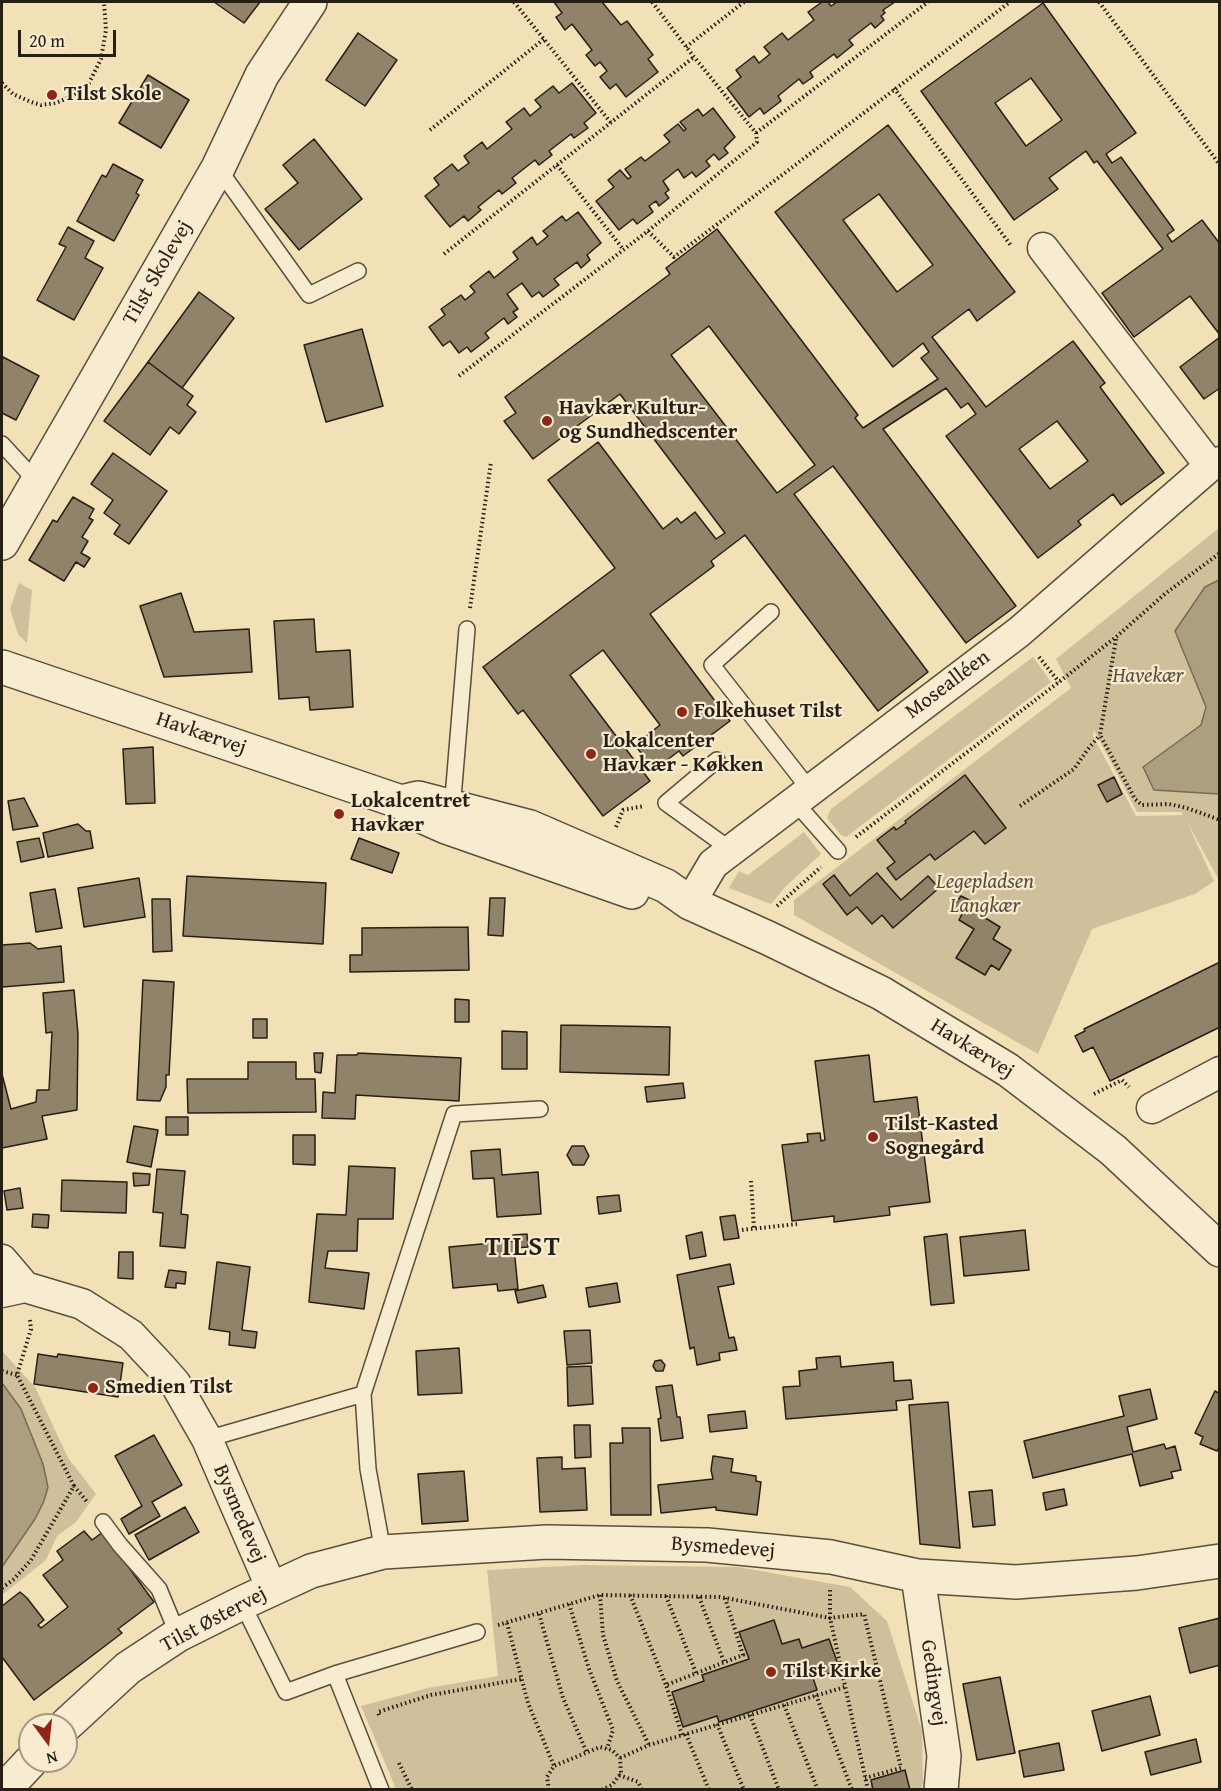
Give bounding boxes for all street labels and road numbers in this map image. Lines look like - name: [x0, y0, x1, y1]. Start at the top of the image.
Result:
- street label: Tilst Skolevej: [118, 216, 198, 330]
- street label: Mosealléen: [901, 645, 995, 725]
- street label: Havkærvej: [153, 707, 249, 761]
- street label: Havkærvej: [926, 1014, 1018, 1084]
- street label: Bysmedevej: [207, 1461, 271, 1567]
- street label: Bysmedevej: [670, 1532, 776, 1564]
- street label: Tilst Østervej: [157, 1582, 271, 1658]
- street label: Gedingvej: [914, 1638, 952, 1728]

